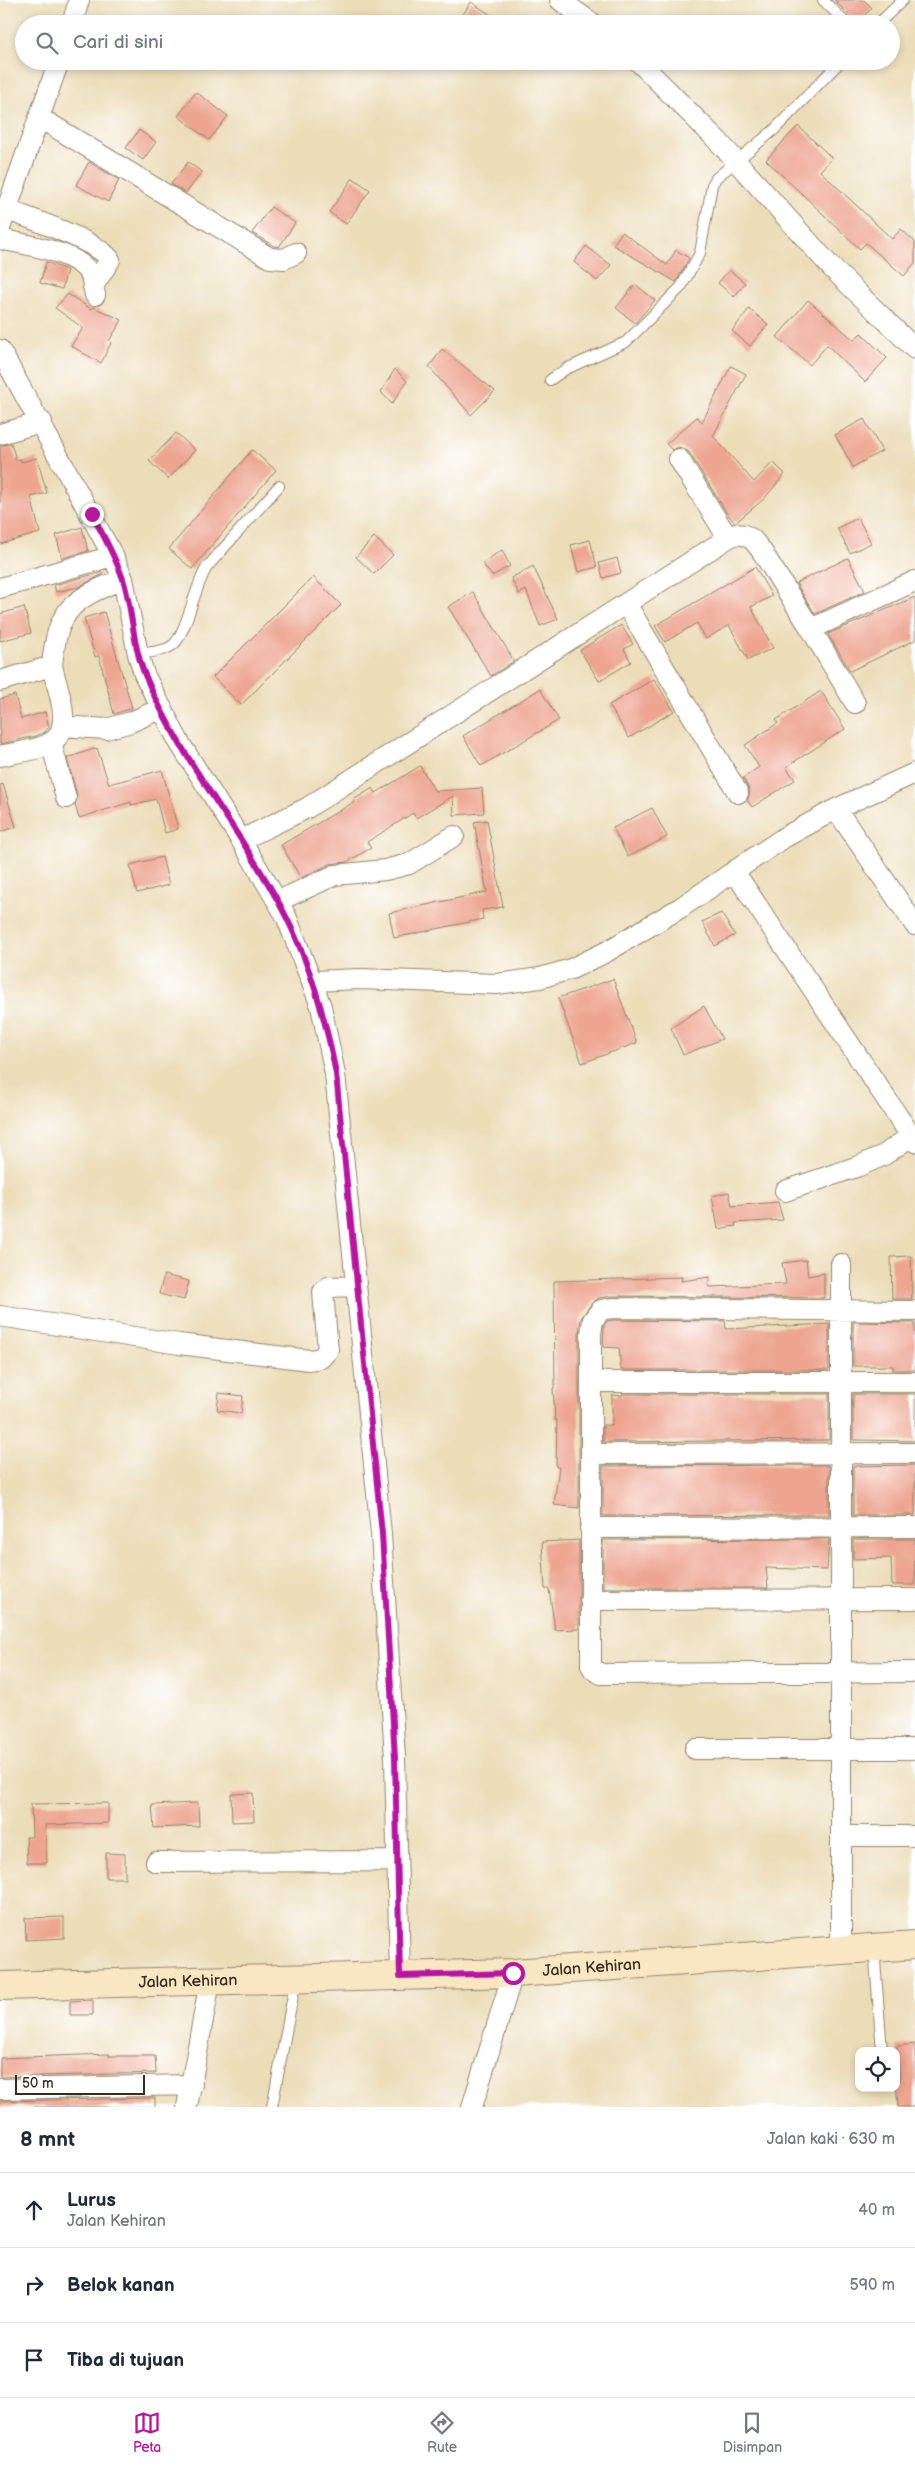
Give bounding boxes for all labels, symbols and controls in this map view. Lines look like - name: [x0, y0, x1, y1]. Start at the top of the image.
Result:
- search box: [15, 15, 900, 70]
- icon: search: [33, 29, 61, 57]
- text: Cari di sini: [73, 31, 163, 54]
- route end: [81, 503, 104, 526]
- street label: Jalan Kehiran: [542, 1955, 642, 1980]
- route start: [502, 1962, 525, 1985]
- street label: Jalan Kehiran: [138, 1970, 238, 1992]
- map controls: [855, 2047, 900, 2092]
- button: locate: [855, 2047, 900, 2092]
- scale bar: [15, 2072, 145, 2095]
- text: 50 m: [22, 2075, 54, 2092]
- text: 8 mnt: [20, 2127, 75, 2152]
- text: Jalan kaki · 630 m: [767, 2130, 895, 2149]
- text: Lurus: [67, 2189, 116, 2212]
- icon: ahead: [20, 2196, 48, 2224]
- text: 40 m: [858, 2201, 895, 2220]
- text: Jalan Kehiran: [67, 2212, 166, 2231]
- icon: right: [20, 2271, 48, 2299]
- text: Belok kanan: [67, 2274, 175, 2297]
- text: 590 m: [850, 2276, 895, 2295]
- icon: arrive: [20, 2346, 48, 2374]
- text: Tiba di tujuan: [67, 2349, 184, 2372]
- tab: Peta: [133, 2409, 161, 2456]
- tab: Rute: [427, 2409, 457, 2456]
- tab: Disimpan: [723, 2409, 782, 2456]

